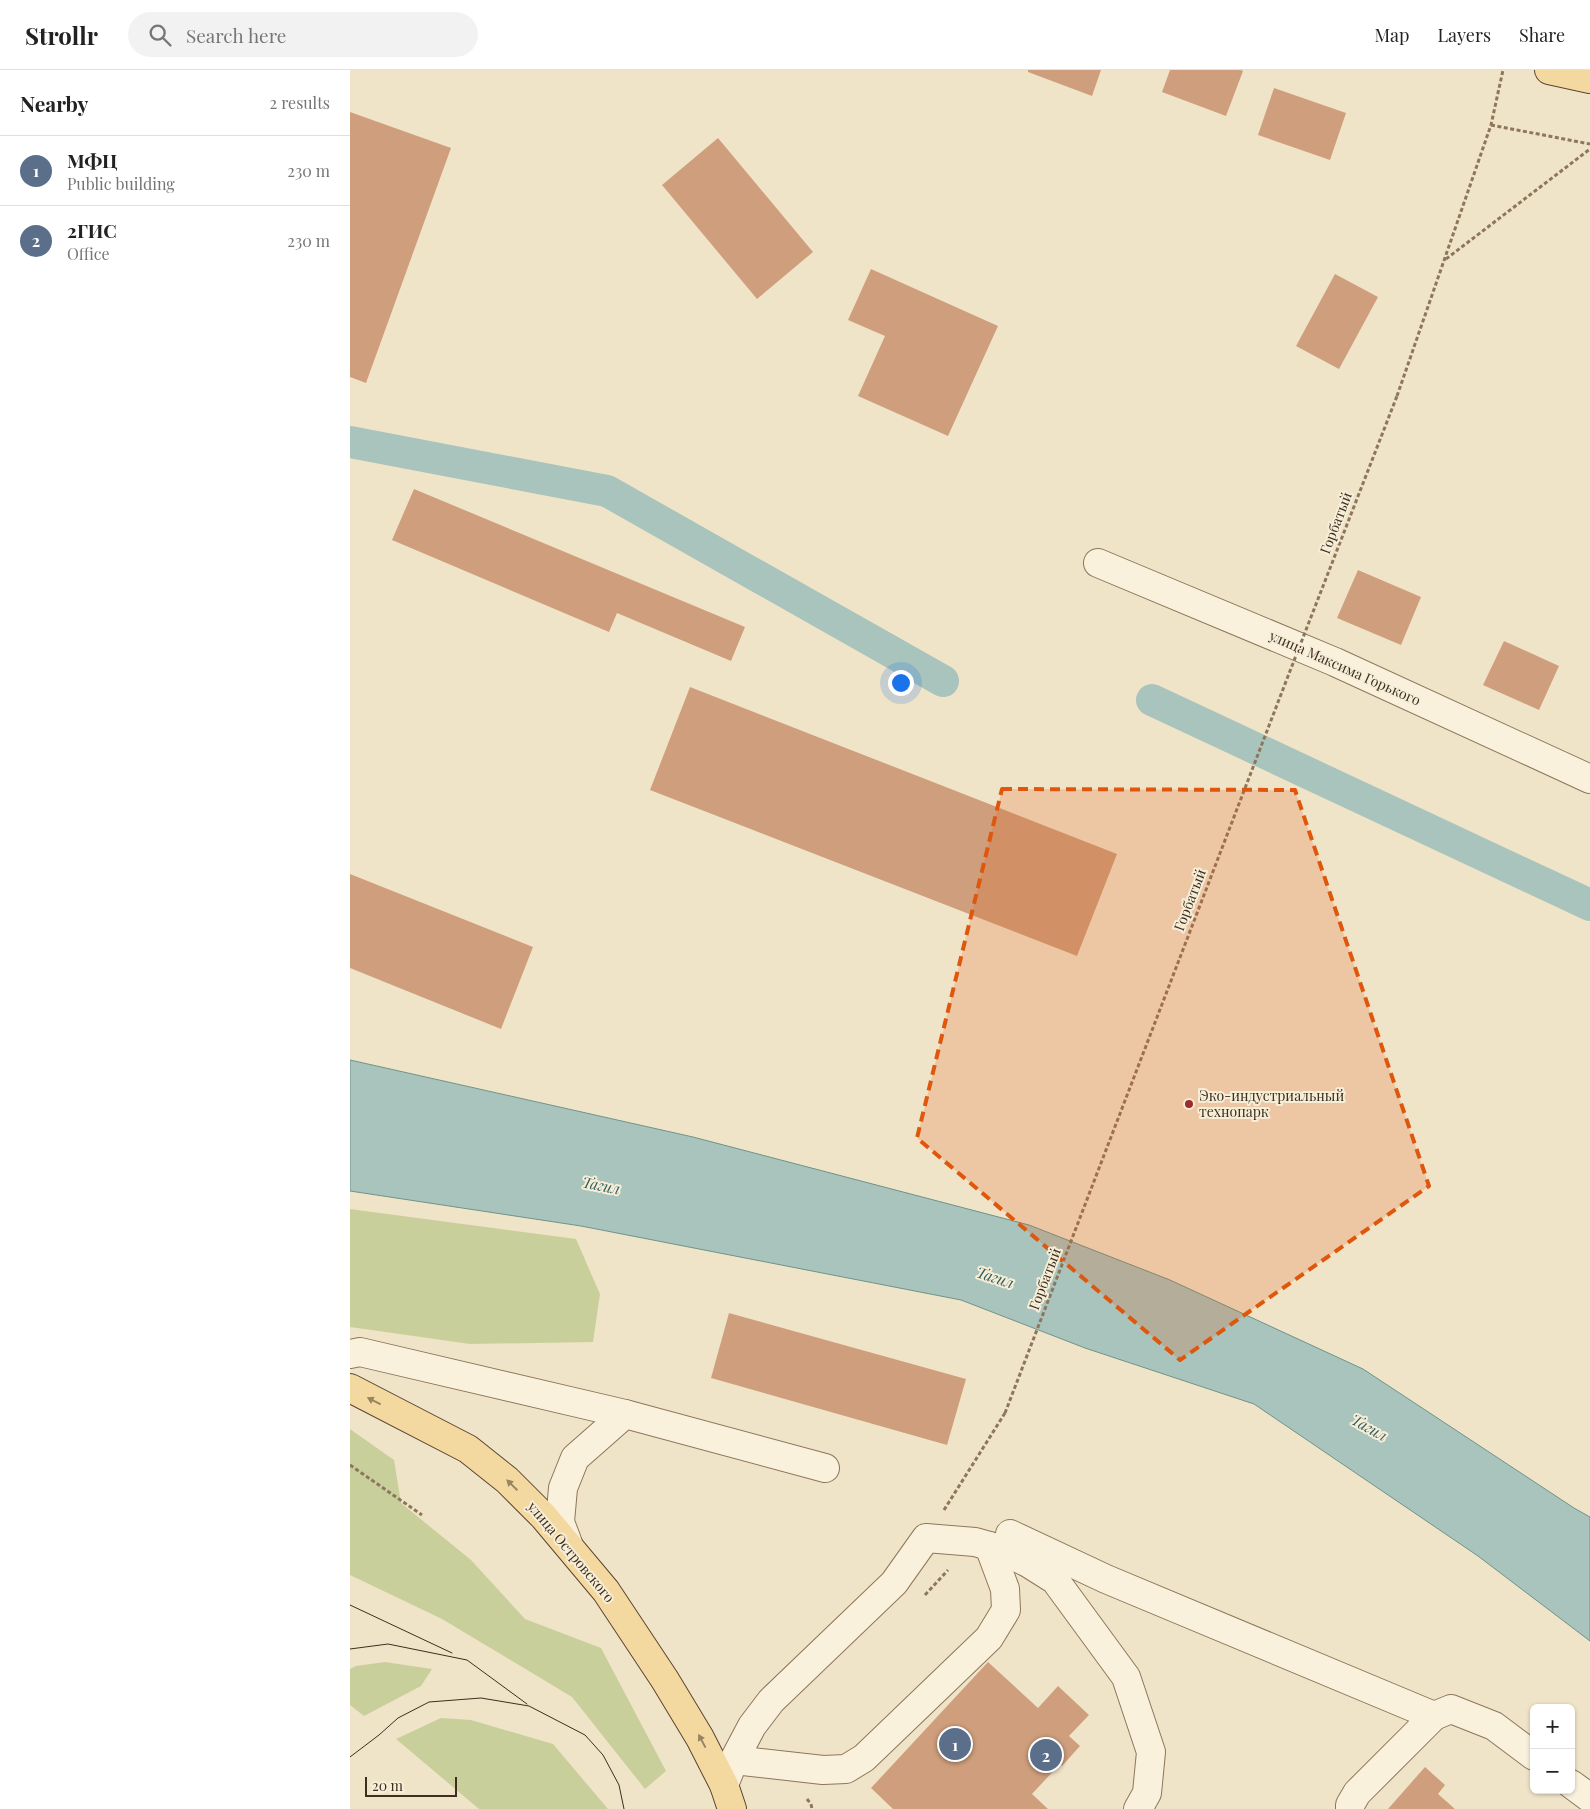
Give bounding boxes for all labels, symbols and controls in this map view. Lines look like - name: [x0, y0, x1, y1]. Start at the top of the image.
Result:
- search box: [128, 12, 478, 57]
- text: Strollr: [25, 19, 98, 51]
- icon: search: [146, 21, 174, 49]
- text: Search here: [186, 22, 286, 48]
- text: Map: [1374, 23, 1409, 47]
- text: Layers: [1437, 23, 1491, 47]
- text: Share: [1519, 23, 1565, 47]
- text: Nearby: [20, 89, 89, 117]
- text: 2 results: [270, 92, 330, 113]
- text: МФЦ: [67, 147, 117, 173]
- text: 1: [33, 160, 39, 181]
- text: 230 m: [287, 160, 330, 181]
- text: Public building: [67, 173, 175, 194]
- text: 2ГИС: [67, 217, 117, 243]
- text: 2: [32, 230, 40, 251]
- text: 230 m: [287, 230, 330, 251]
- text: Office: [67, 243, 110, 264]
- street label: Горбатый: [1315, 489, 1356, 556]
- street label: улица Максима Горького: [1266, 625, 1424, 710]
- your location: [888, 670, 914, 696]
- street label: Горбатый: [1169, 866, 1210, 933]
- place label: Эко-индустриальный технопарк: [1199, 1086, 1344, 1121]
- marker: Эко-индустриальный технопарк: [1183, 1098, 1195, 1110]
- water label: Тагил: [580, 1172, 622, 1198]
- street label: Горбатый: [1024, 1245, 1065, 1312]
- water label: Тагил: [974, 1262, 1017, 1292]
- one-way arrow: [367, 1397, 381, 1405]
- water label: Тагил: [1348, 1409, 1391, 1445]
- one-way arrow: [506, 1479, 518, 1491]
- street label: улица Островского: [523, 1496, 619, 1606]
- map controls: [1530, 1704, 1575, 1794]
- button: +: [1530, 1704, 1575, 1749]
- pin: 1: [939, 1725, 971, 1763]
- one-way arrow: [698, 1734, 706, 1748]
- pin: 2: [1030, 1736, 1062, 1774]
- button: −: [1530, 1749, 1575, 1794]
- scale bar: [365, 1774, 458, 1797]
- text: 20 m: [372, 1776, 403, 1795]

